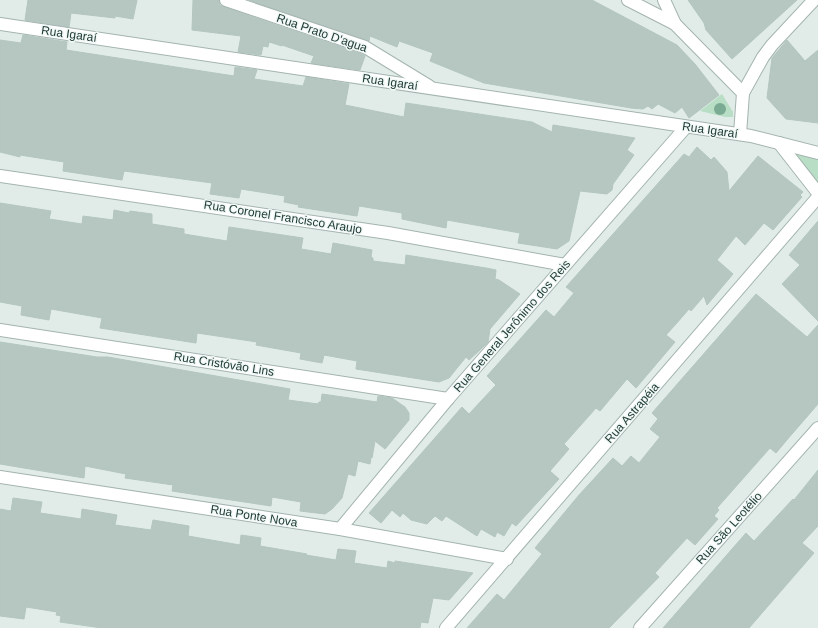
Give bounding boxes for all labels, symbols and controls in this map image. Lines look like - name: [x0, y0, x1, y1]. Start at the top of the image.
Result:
- street label: Rua Prato D'agua: [275, 11, 370, 55]
- street label: Rua Igaraí: [40, 23, 98, 45]
- street label: Rua Igaraí: [361, 71, 419, 93]
- street label: Rua Igaraí: [681, 119, 739, 141]
- street label: Rua Coronel Francisco Araujo: [203, 198, 363, 236]
- street label: Rua General Jerônimo dos Reis: [451, 257, 573, 395]
- street label: Rua Cristóvão Lins: [173, 349, 275, 379]
- street label: Rua Astrapéia: [602, 380, 662, 446]
- street label: Rua São Leotélio: [693, 489, 765, 567]
- street label: Rua Ponte Nova: [209, 502, 299, 530]

